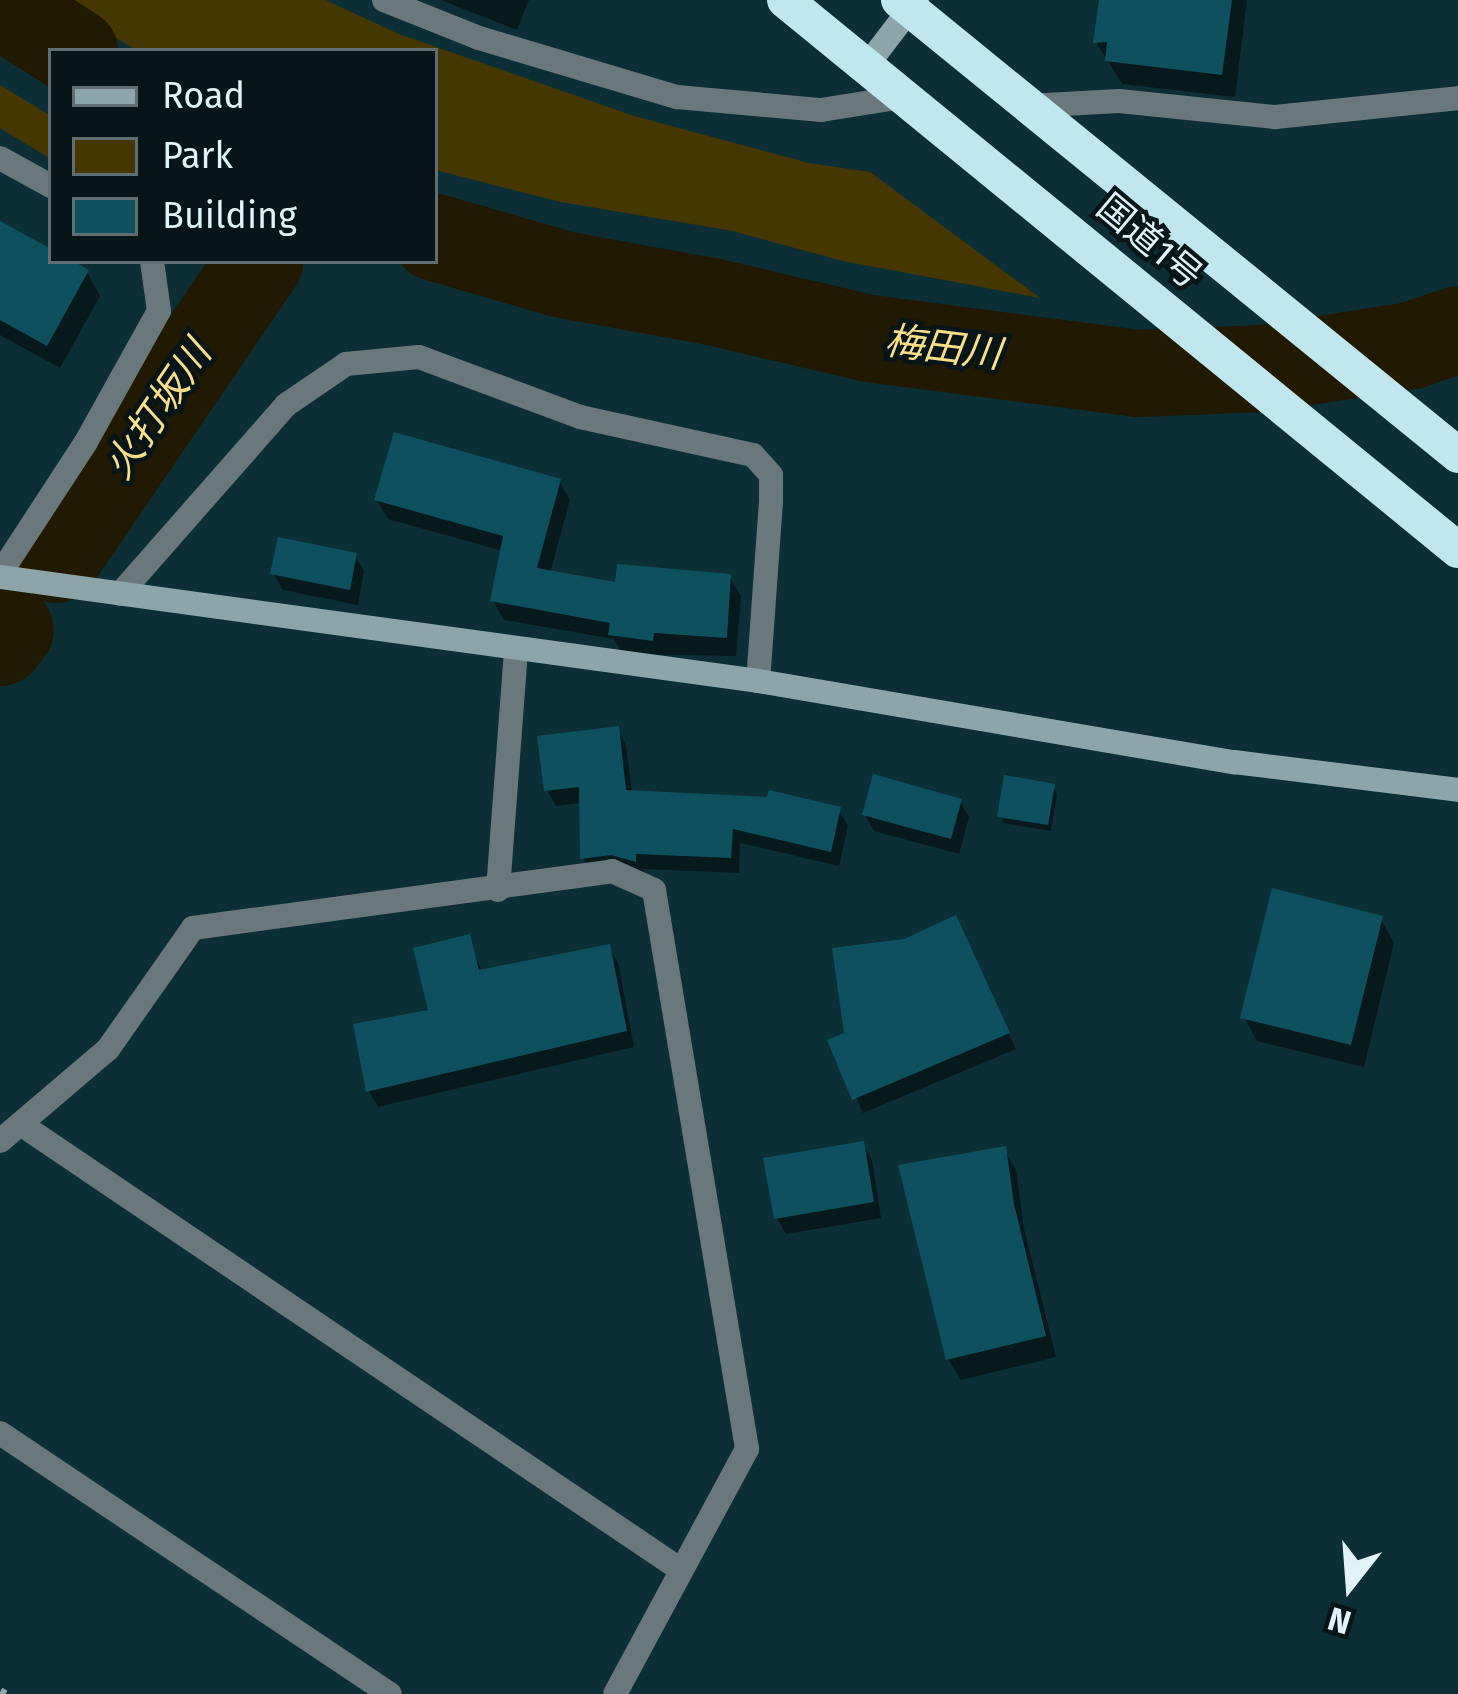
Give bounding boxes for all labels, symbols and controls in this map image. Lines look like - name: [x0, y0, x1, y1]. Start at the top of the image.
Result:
- legend: [48, 48, 438, 264]
- text: Road: [162, 74, 245, 118]
- text: Park: [162, 134, 233, 178]
- street label: 国道1号: [1088, 186, 1210, 298]
- text: Building: [162, 194, 297, 238]
- water label: 梅田川: [882, 318, 1004, 378]
- water label: 火打坂川: [95, 332, 221, 488]
- north arrow: [1290, 1526, 1410, 1646]
- text: N: [1323, 1598, 1356, 1643]

